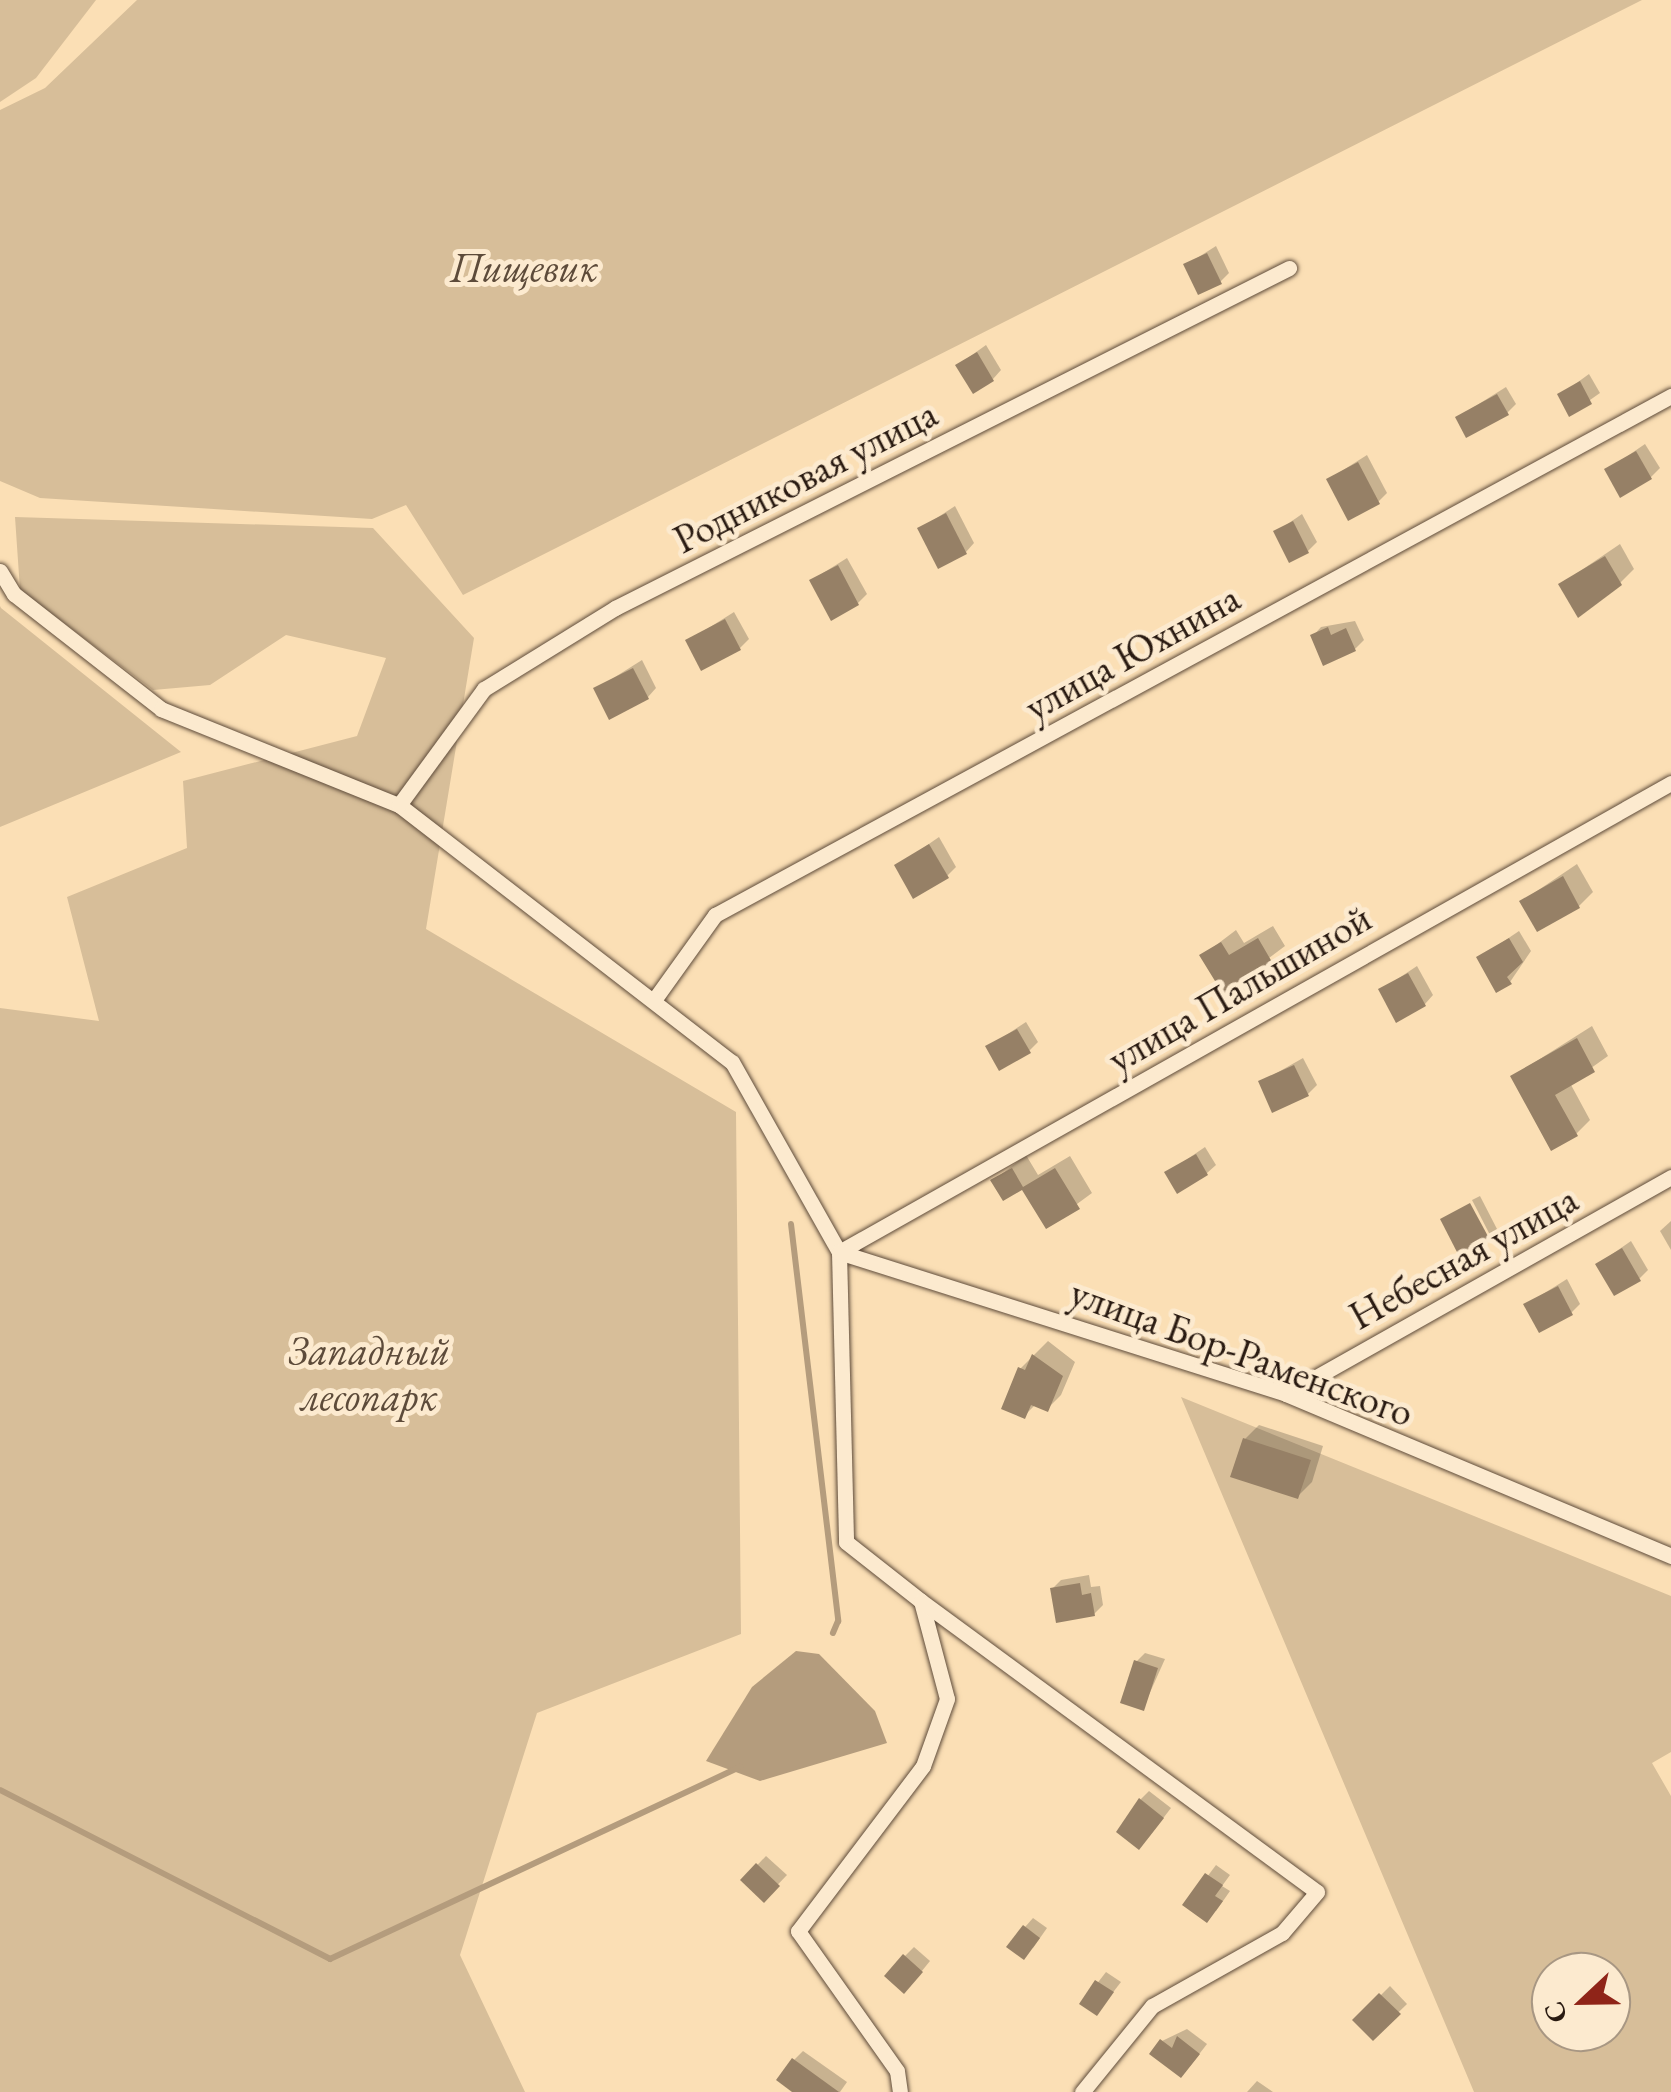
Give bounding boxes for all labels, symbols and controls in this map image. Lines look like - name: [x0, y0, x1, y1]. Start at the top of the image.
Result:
- park label: Пищевик: [450, 243, 598, 291]
- street label: Родниковая улица: [665, 389, 945, 563]
- street label: улица Юхнина: [1016, 573, 1248, 731]
- street label: улица Пальшиной: [1099, 893, 1379, 1083]
- street label: Небесная улица: [1340, 1174, 1586, 1340]
- street label: улица Бор-Раменского: [1064, 1268, 1420, 1436]
- park label: Западный лесопарк: [288, 1326, 450, 1420]
- north arrow: [1531, 1952, 1631, 2052]
- text: С: [1535, 1997, 1575, 2028]

